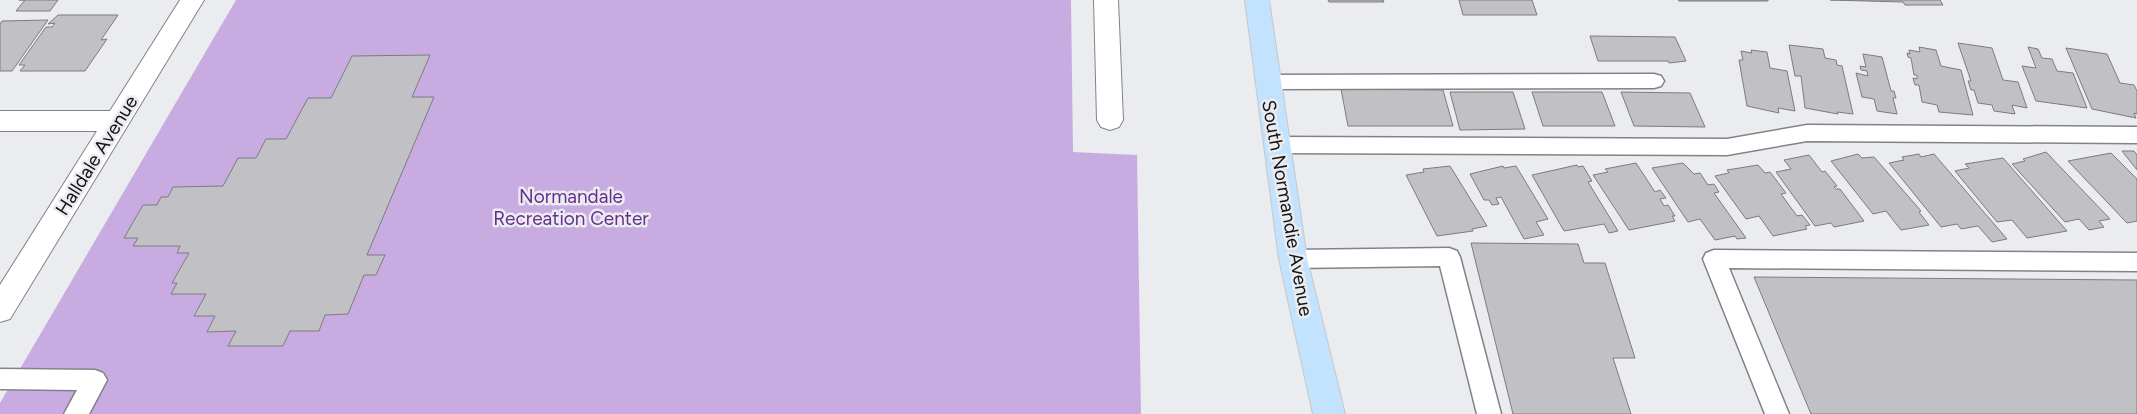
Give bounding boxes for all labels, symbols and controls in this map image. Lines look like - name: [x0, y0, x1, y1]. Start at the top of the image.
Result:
- street label: Halldale Avenue: [50, 91, 142, 219]
- street label: South Normandie Avenue: [1257, 98, 1318, 318]
- park label: Normandale Recreation Center: [493, 185, 649, 230]

